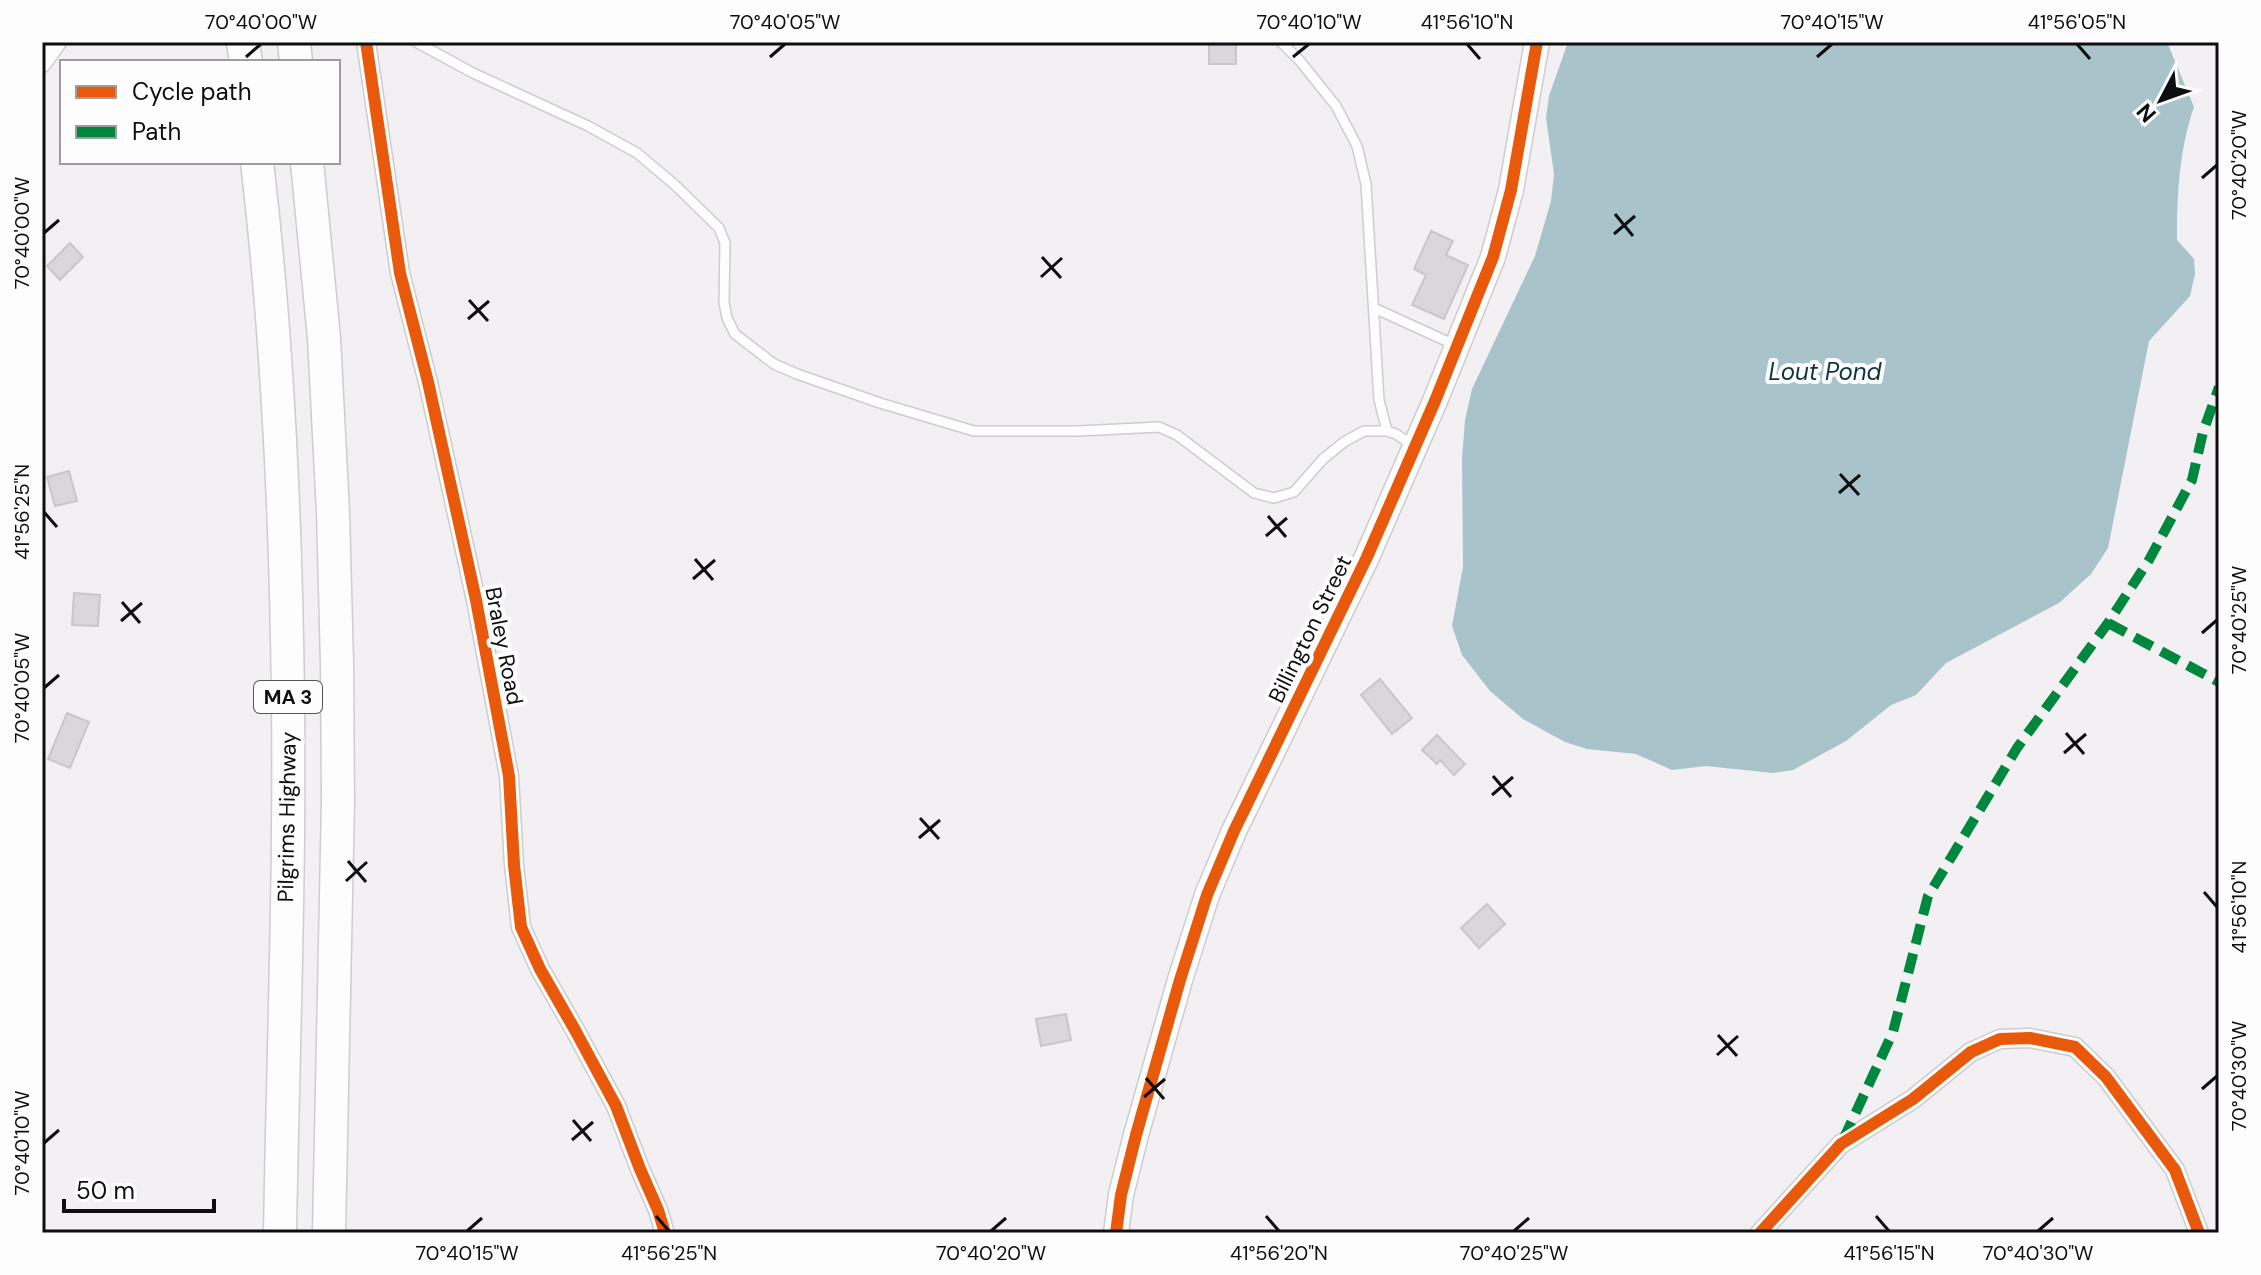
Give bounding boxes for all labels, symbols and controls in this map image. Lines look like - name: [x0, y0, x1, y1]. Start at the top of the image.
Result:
- text: 70°40'00"W: [205, 9, 317, 35]
- text: 70°40'05"W: [730, 9, 840, 35]
- text: 70°40'10"W: [1256, 9, 1362, 35]
- text: 41°56'10"N: [1421, 9, 1513, 35]
- text: 70°40'15"W: [1780, 9, 1884, 35]
- text: 41°56'05"N: [2028, 9, 2126, 35]
- legend: [60, 60, 340, 164]
- north arrow: [2121, 60, 2201, 140]
- text: Cycle path: [132, 76, 251, 107]
- text: N: [2130, 97, 2162, 128]
- text: 70°40'20"W: [2226, 110, 2252, 220]
- text: Path: [132, 116, 181, 147]
- text: 70°40'00"W: [9, 177, 35, 289]
- water label: Lout Pond: [1769, 356, 1883, 387]
- text: 41°56'25"N: [9, 464, 35, 560]
- street label: Billington Street: [1262, 550, 1358, 708]
- text: 70°40'25"W: [2226, 566, 2252, 674]
- street label: Braley Road: [478, 585, 530, 707]
- text: 70°40'05"W: [9, 633, 35, 743]
- road number: MA 3: [254, 681, 322, 713]
- street label: Pilgrims Highway: [271, 731, 303, 903]
- text: 41°56'10"N: [2226, 861, 2252, 953]
- text: 70°40'30"W: [2226, 1021, 2252, 1131]
- text: 70°40'10"W: [9, 1090, 35, 1196]
- scale bar: [64, 1163, 214, 1213]
- text: 50 m: [76, 1175, 135, 1206]
- text: 70°40'15"W: [415, 1240, 519, 1266]
- text: 41°56'25"N: [621, 1240, 717, 1266]
- text: 70°40'20"W: [936, 1240, 1046, 1266]
- text: 41°56'20"N: [1230, 1240, 1328, 1266]
- text: 70°40'25"W: [1460, 1240, 1568, 1266]
- text: 41°56'15"N: [1844, 1240, 1934, 1266]
- text: 70°40'30"W: [1983, 1240, 2093, 1266]

